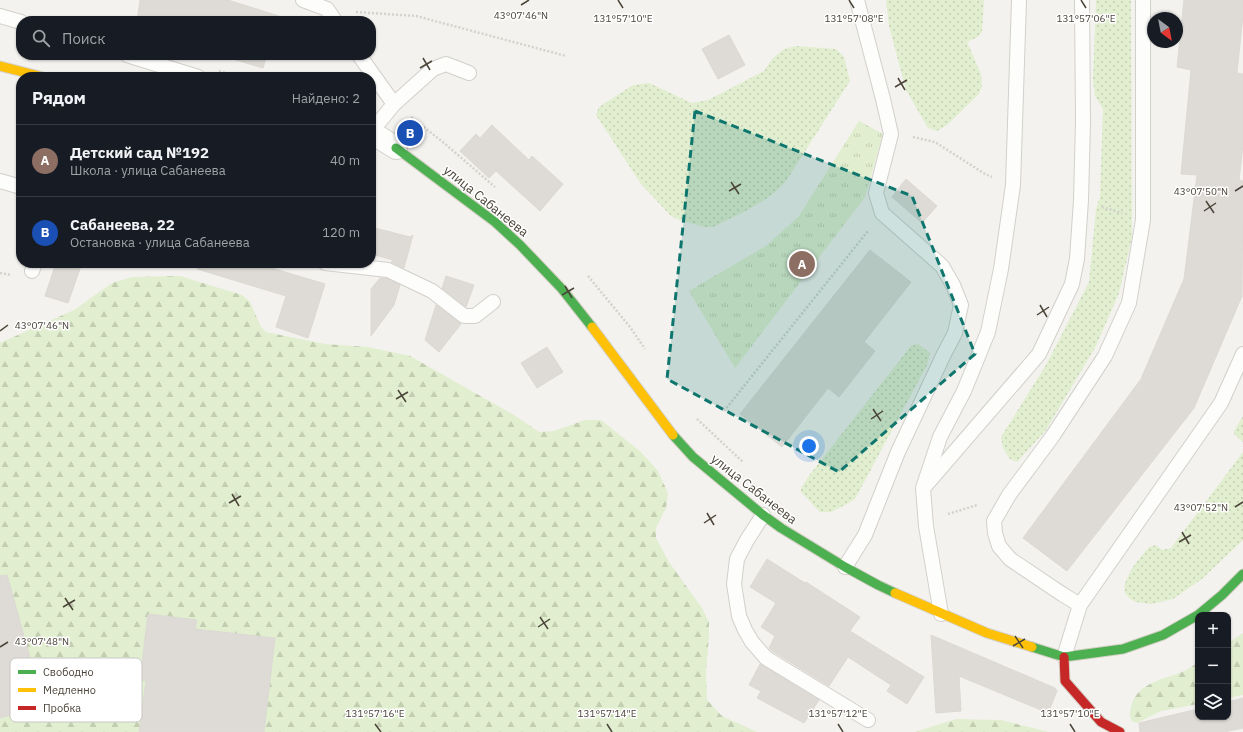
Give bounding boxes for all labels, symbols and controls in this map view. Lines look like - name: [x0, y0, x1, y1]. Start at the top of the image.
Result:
- text: 43°07'46"N: [494, 9, 548, 22]
- text: 131°57'10"E: [593, 12, 653, 25]
- text: 131°57'08"E: [824, 12, 884, 25]
- text: 131°57'06"E: [1056, 12, 1116, 25]
- north arrow: [1147, 12, 1183, 48]
- search box: [16, 16, 376, 60]
- icon: search: [30, 27, 52, 49]
- text: Поиск: [62, 29, 105, 48]
- text: Рядом: [32, 87, 86, 109]
- text: Найдено: 2: [292, 90, 360, 107]
- pin: B: [397, 118, 423, 148]
- text: Детский сад №192: [70, 143, 209, 162]
- text: A: [41, 152, 49, 169]
- text: 40 m: [330, 152, 360, 169]
- text: Школа · улица Сабанеева: [70, 162, 226, 179]
- street label: улица Сабанеева: [440, 162, 532, 241]
- text: 43°07'50"N: [1174, 185, 1228, 198]
- text: Сабанеева, 22: [70, 215, 175, 234]
- text: B: [41, 224, 49, 241]
- text: 120 m: [322, 224, 360, 241]
- text: Остановка · улица Сабанеева: [70, 234, 250, 251]
- pin: A: [789, 249, 815, 279]
- text: 43°07'46"N: [15, 319, 69, 332]
- your location: [799, 436, 819, 456]
- street label: улица Сабанеева: [708, 450, 800, 528]
- text: 43°07'52"N: [1174, 501, 1228, 514]
- map controls: [1195, 612, 1231, 720]
- button: +: [1195, 612, 1231, 648]
- text: 43°07'48"N: [15, 635, 69, 648]
- button: −: [1195, 648, 1231, 684]
- legend: [10, 658, 142, 722]
- text: Свободно: [43, 665, 94, 679]
- text: Медленно: [43, 683, 96, 697]
- button: layers: [1195, 684, 1231, 720]
- text: Пробка: [43, 701, 81, 715]
- text: 131°57'16"E: [345, 707, 405, 720]
- text: 131°57'14"E: [577, 707, 637, 720]
- text: 131°57'12"E: [808, 707, 868, 720]
- text: 131°57'10"E: [1040, 707, 1100, 720]

